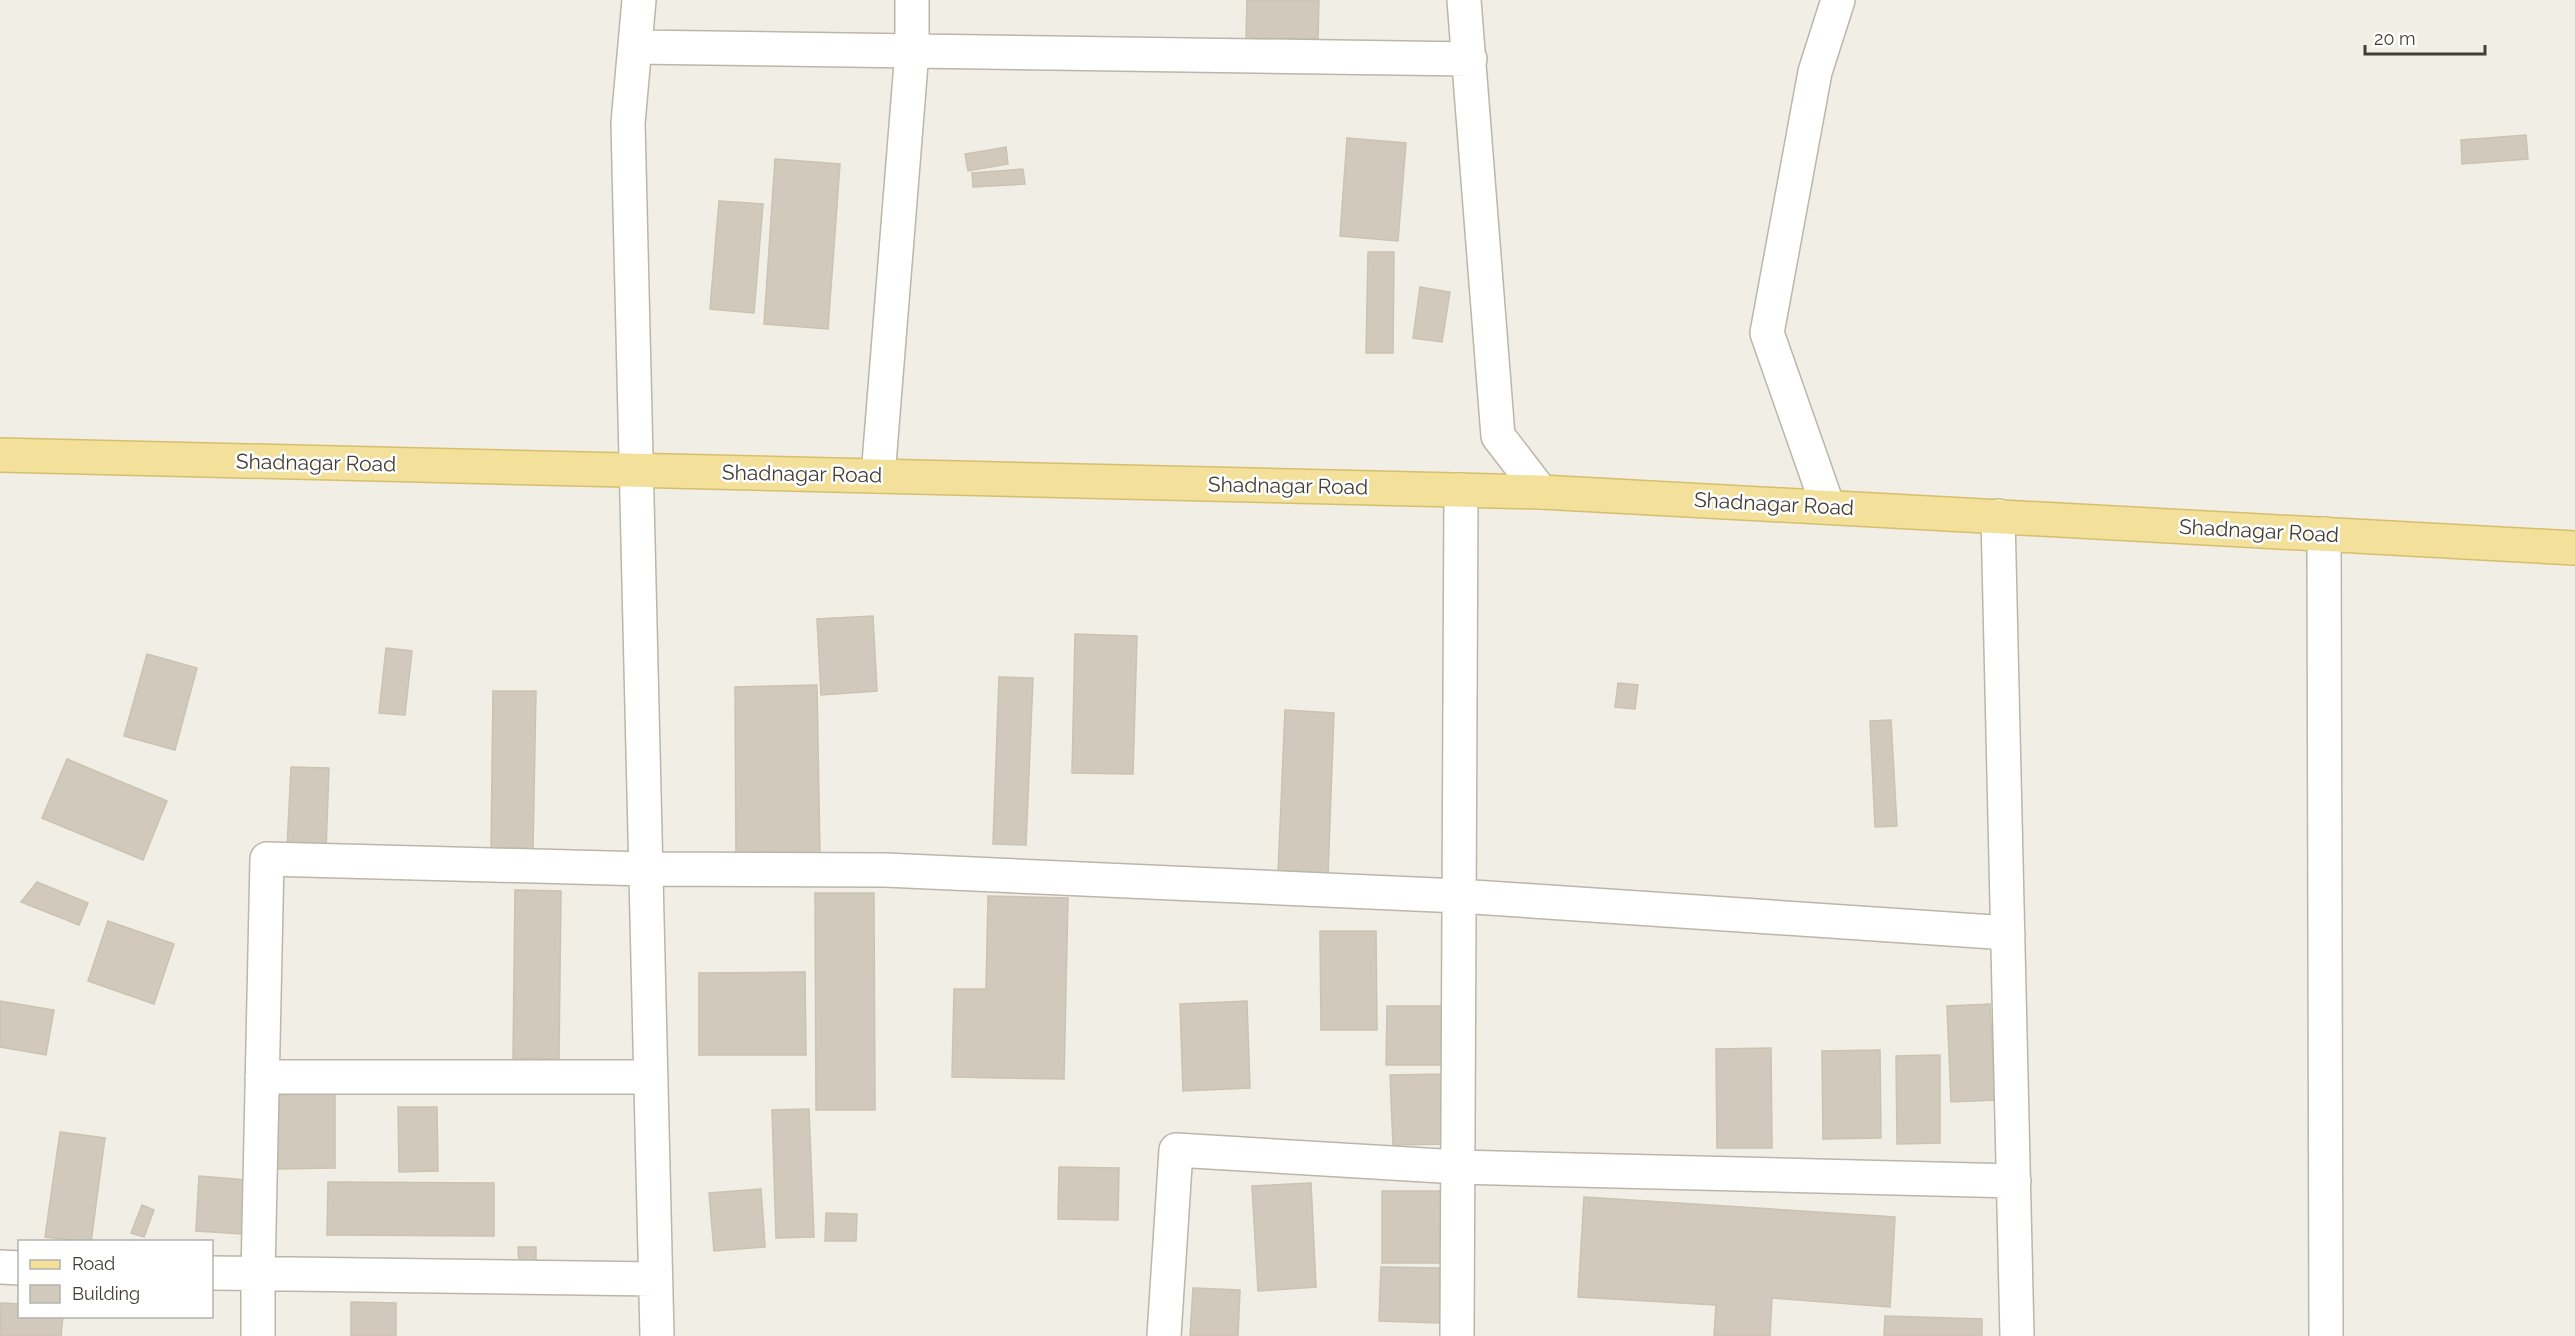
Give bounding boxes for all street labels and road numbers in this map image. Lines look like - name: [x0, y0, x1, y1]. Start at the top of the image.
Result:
- street label: Shadnagar Road: [236, 449, 396, 476]
- street label: Shadnagar Road: [722, 460, 882, 487]
- street label: Shadnagar Road: [1208, 472, 1368, 499]
- street label: Shadnagar Road: [1693, 487, 1855, 520]
- street label: Shadnagar Road: [2178, 514, 2340, 547]

